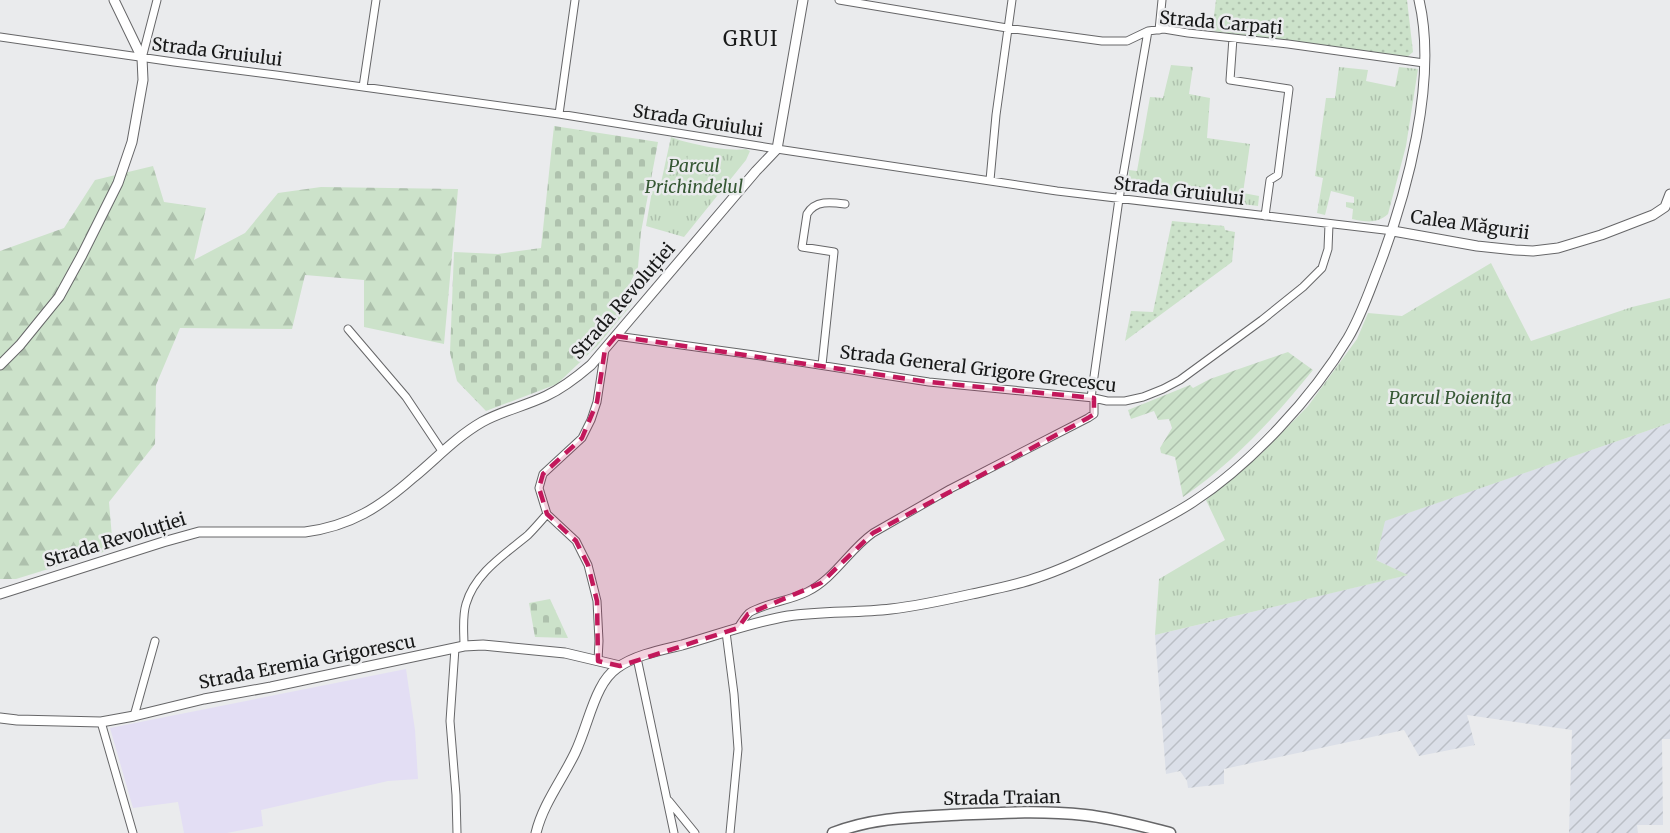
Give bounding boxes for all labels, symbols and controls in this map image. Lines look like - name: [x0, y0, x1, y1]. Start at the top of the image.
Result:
- street label: Strada Carpați: [1158, 6, 1284, 39]
- district label: GRUI: [723, 26, 779, 51]
- street label: Strada Gruiului: [150, 32, 284, 71]
- street label: Strada Gruiului: [631, 99, 765, 142]
- park label: Parcul Prichindelul: [645, 154, 743, 198]
- street label: Strada Gruiului: [1112, 171, 1246, 210]
- street label: Calea Măgurii: [1409, 205, 1531, 244]
- street label: Strada Revoluției: [566, 237, 680, 364]
- street label: Strada General Grigore Grecescu: [838, 340, 1118, 397]
- park label: Parcul Poieniţa: [1388, 386, 1512, 409]
- street label: Strada Revoluției: [41, 507, 189, 572]
- street label: Strada Eremia Grigorescu: [197, 629, 417, 694]
- street label: Strada Traian: [943, 785, 1061, 810]

